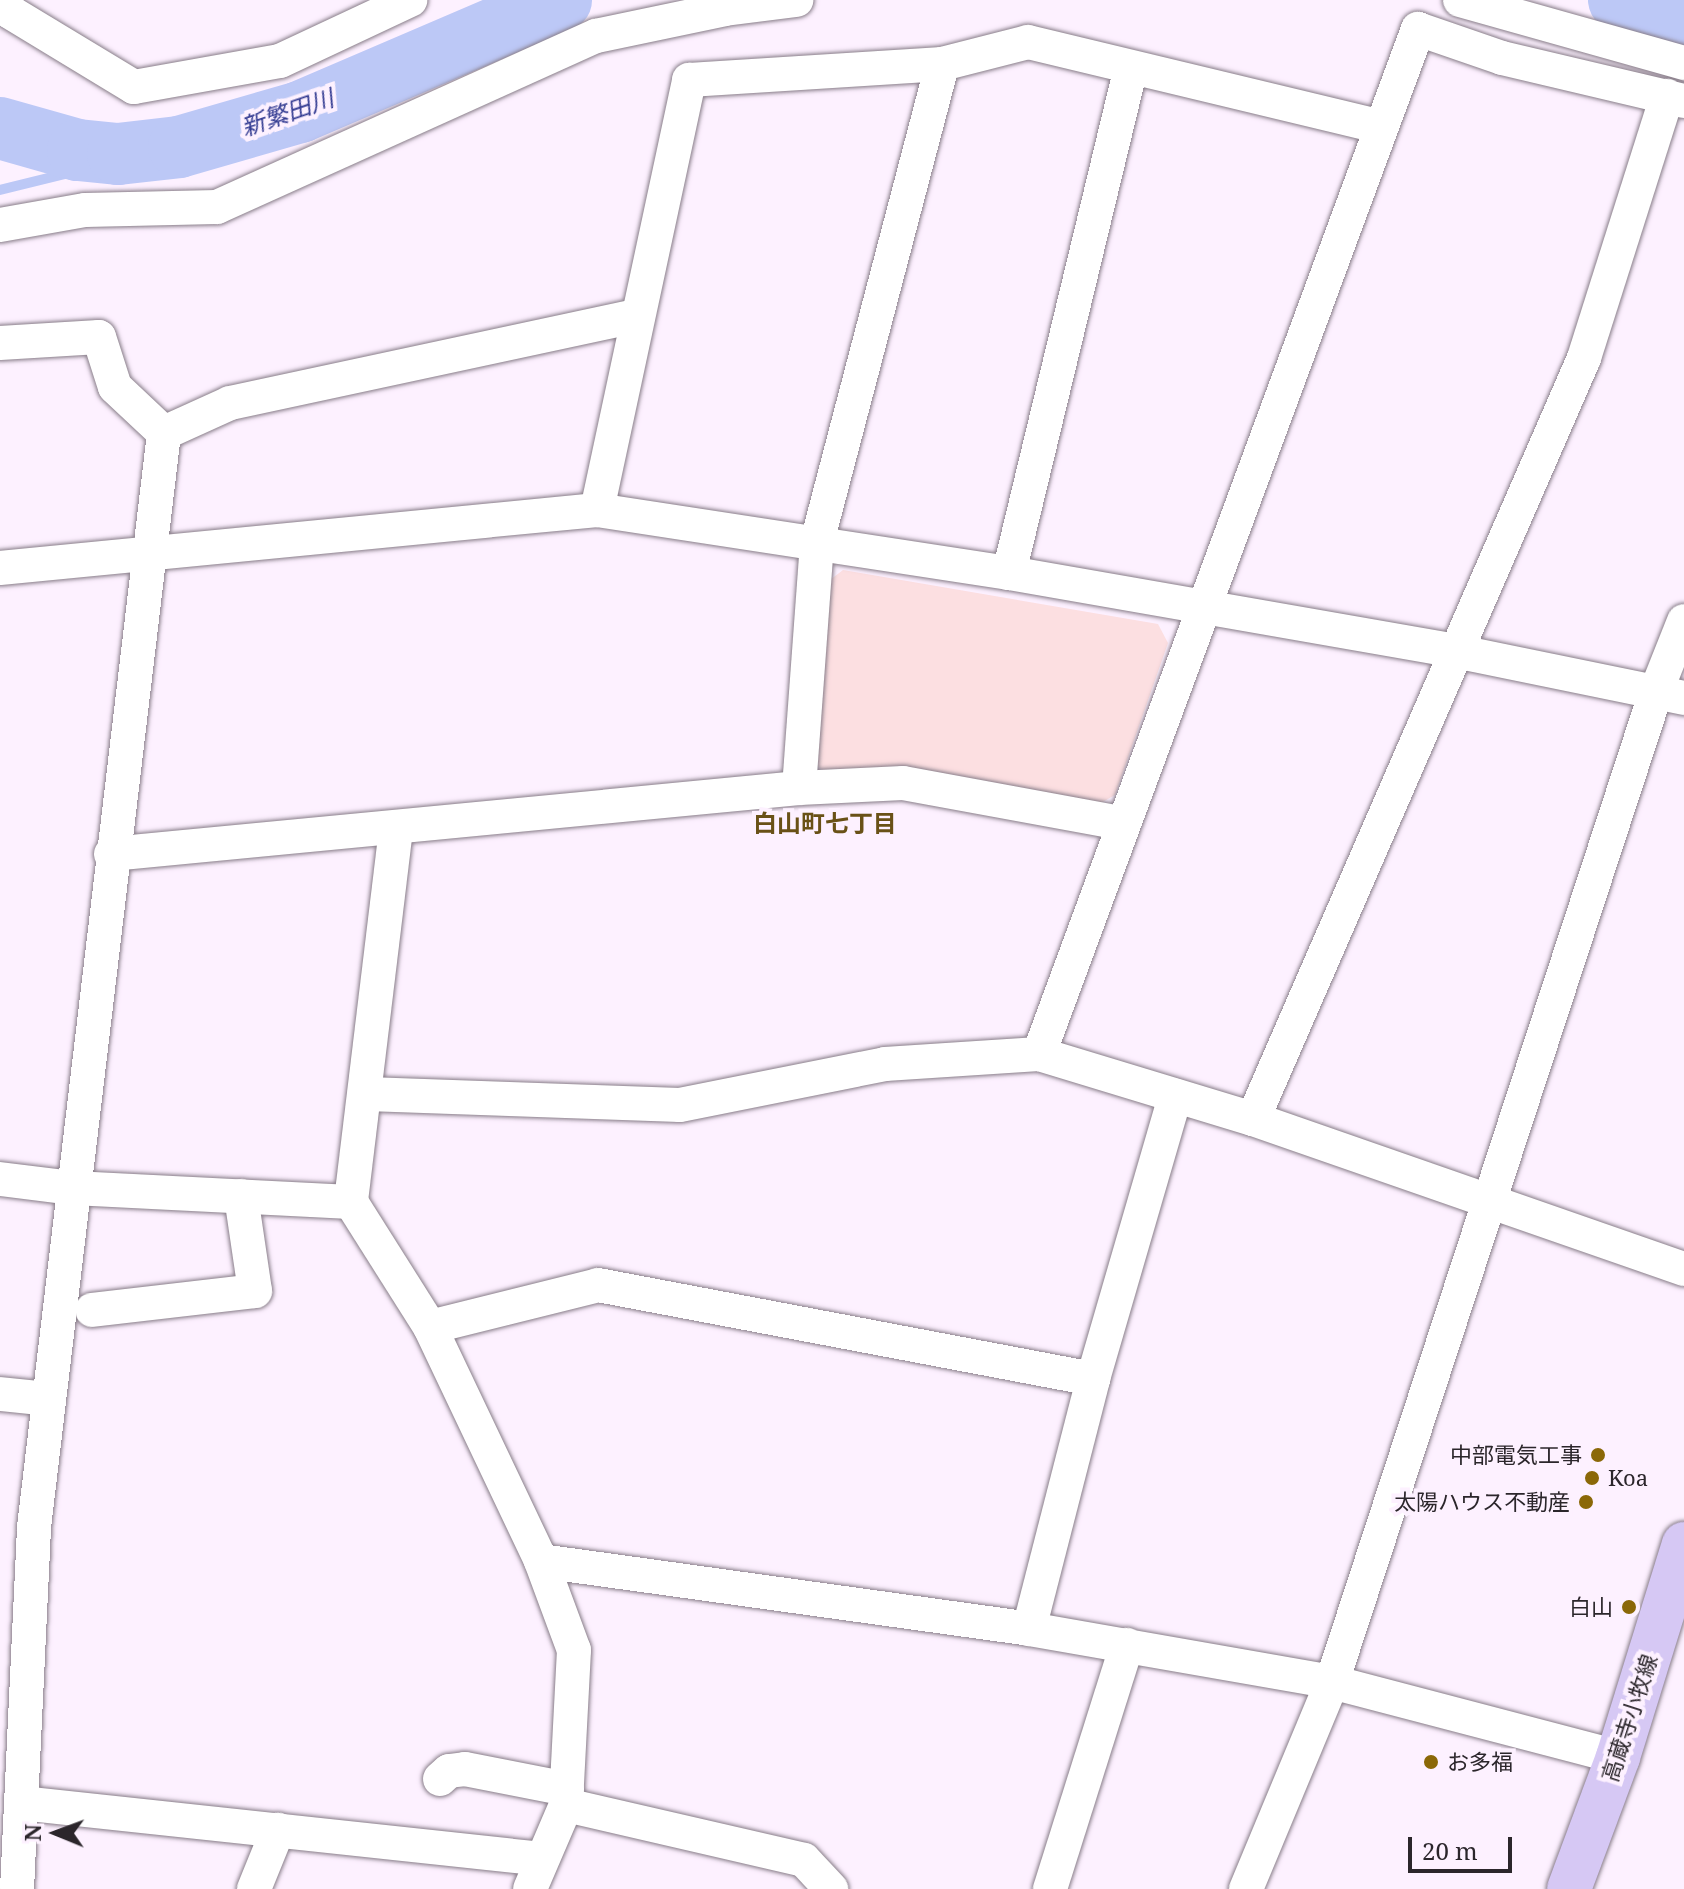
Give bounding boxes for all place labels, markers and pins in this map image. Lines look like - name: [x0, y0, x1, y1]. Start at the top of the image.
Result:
- place label: 中部電気工事: [1450, 1442, 1582, 1468]
- marker: 中部電気工事: [1589, 1446, 1607, 1464]
- place label: Koa: [1608, 1465, 1648, 1491]
- marker: Koa: [1583, 1469, 1601, 1487]
- place label: 太陽ハウス不動産: [1394, 1489, 1570, 1515]
- marker: 太陽ハウス不動産: [1577, 1493, 1595, 1511]
- place label: 白山: [1569, 1594, 1613, 1620]
- marker: 白山: [1620, 1598, 1638, 1616]
- place label: お多福: [1447, 1749, 1513, 1775]
- marker: お多福: [1422, 1753, 1440, 1771]

